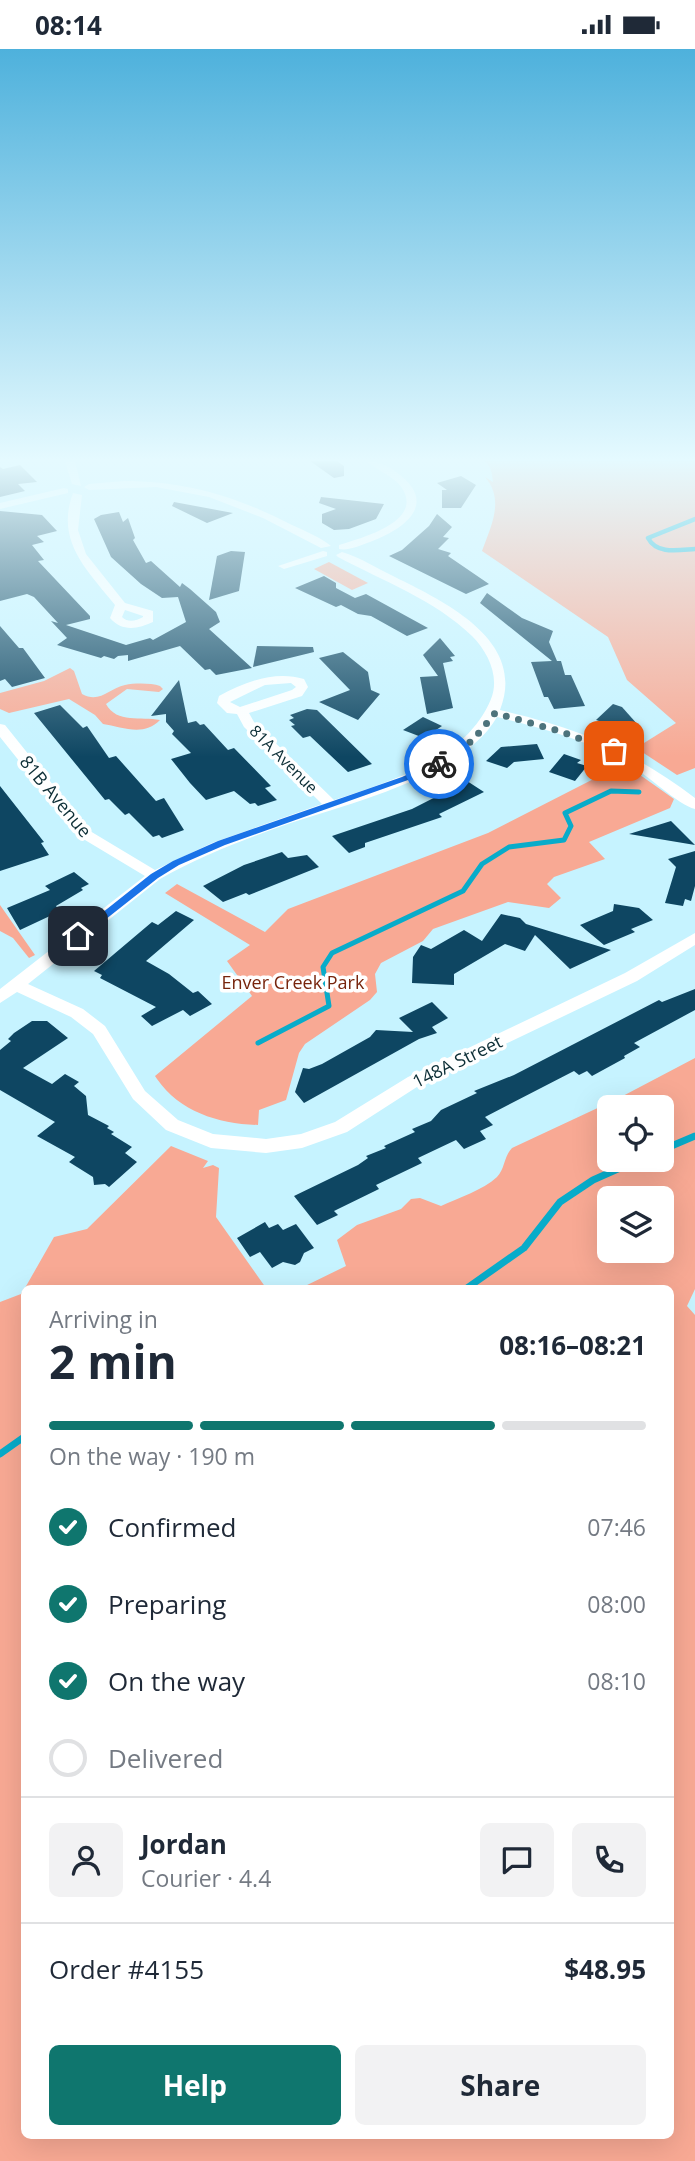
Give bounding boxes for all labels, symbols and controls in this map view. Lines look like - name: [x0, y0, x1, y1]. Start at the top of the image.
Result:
- text: 08:14: [35, 7, 102, 43]
- street label: 81A Avenue: [245, 720, 323, 798]
- pin: [584, 721, 644, 781]
- courier: [404, 729, 474, 799]
- icon: bag: [595, 732, 633, 770]
- icon: bike: [420, 745, 458, 783]
- street label: 81B Avenue: [15, 750, 97, 842]
- pin: [48, 906, 108, 966]
- icon: home: [59, 917, 97, 955]
- park label: Enver Creek Park: [222, 970, 365, 994]
- street label: 148A Street: [408, 1029, 506, 1093]
- map controls: [597, 1095, 674, 1263]
- button: locate: [597, 1095, 674, 1172]
- button: layers: [597, 1186, 674, 1263]
- text: Arriving in: [49, 1303, 158, 1335]
- text: 08:16–08:21: [499, 1327, 646, 1363]
- text: 2 min: [49, 1330, 177, 1392]
- text: On the way · 190 m: [49, 1440, 255, 1472]
- icon: check: [49, 1508, 87, 1546]
- text: Confirmed: [108, 1509, 236, 1545]
- text: 07:46: [587, 1511, 646, 1543]
- icon: check: [49, 1585, 87, 1623]
- text: Preparing: [108, 1586, 226, 1622]
- text: 08:00: [587, 1588, 646, 1620]
- icon: check: [49, 1662, 87, 1700]
- text: On the way: [108, 1663, 245, 1699]
- text: 08:10: [587, 1665, 646, 1697]
- text: Delivered: [108, 1740, 223, 1776]
- button: person: [49, 1823, 123, 1897]
- button: chat: [480, 1823, 554, 1897]
- button: phone: [572, 1823, 646, 1897]
- text: Jordan: [141, 1826, 227, 1862]
- text: Courier · 4.4: [141, 1862, 271, 1894]
- text: Order #4155: [49, 1951, 204, 1987]
- text: $48.95: [564, 1951, 646, 1987]
- button: Help: [49, 2045, 341, 2125]
- button: Share: [355, 2045, 646, 2125]

